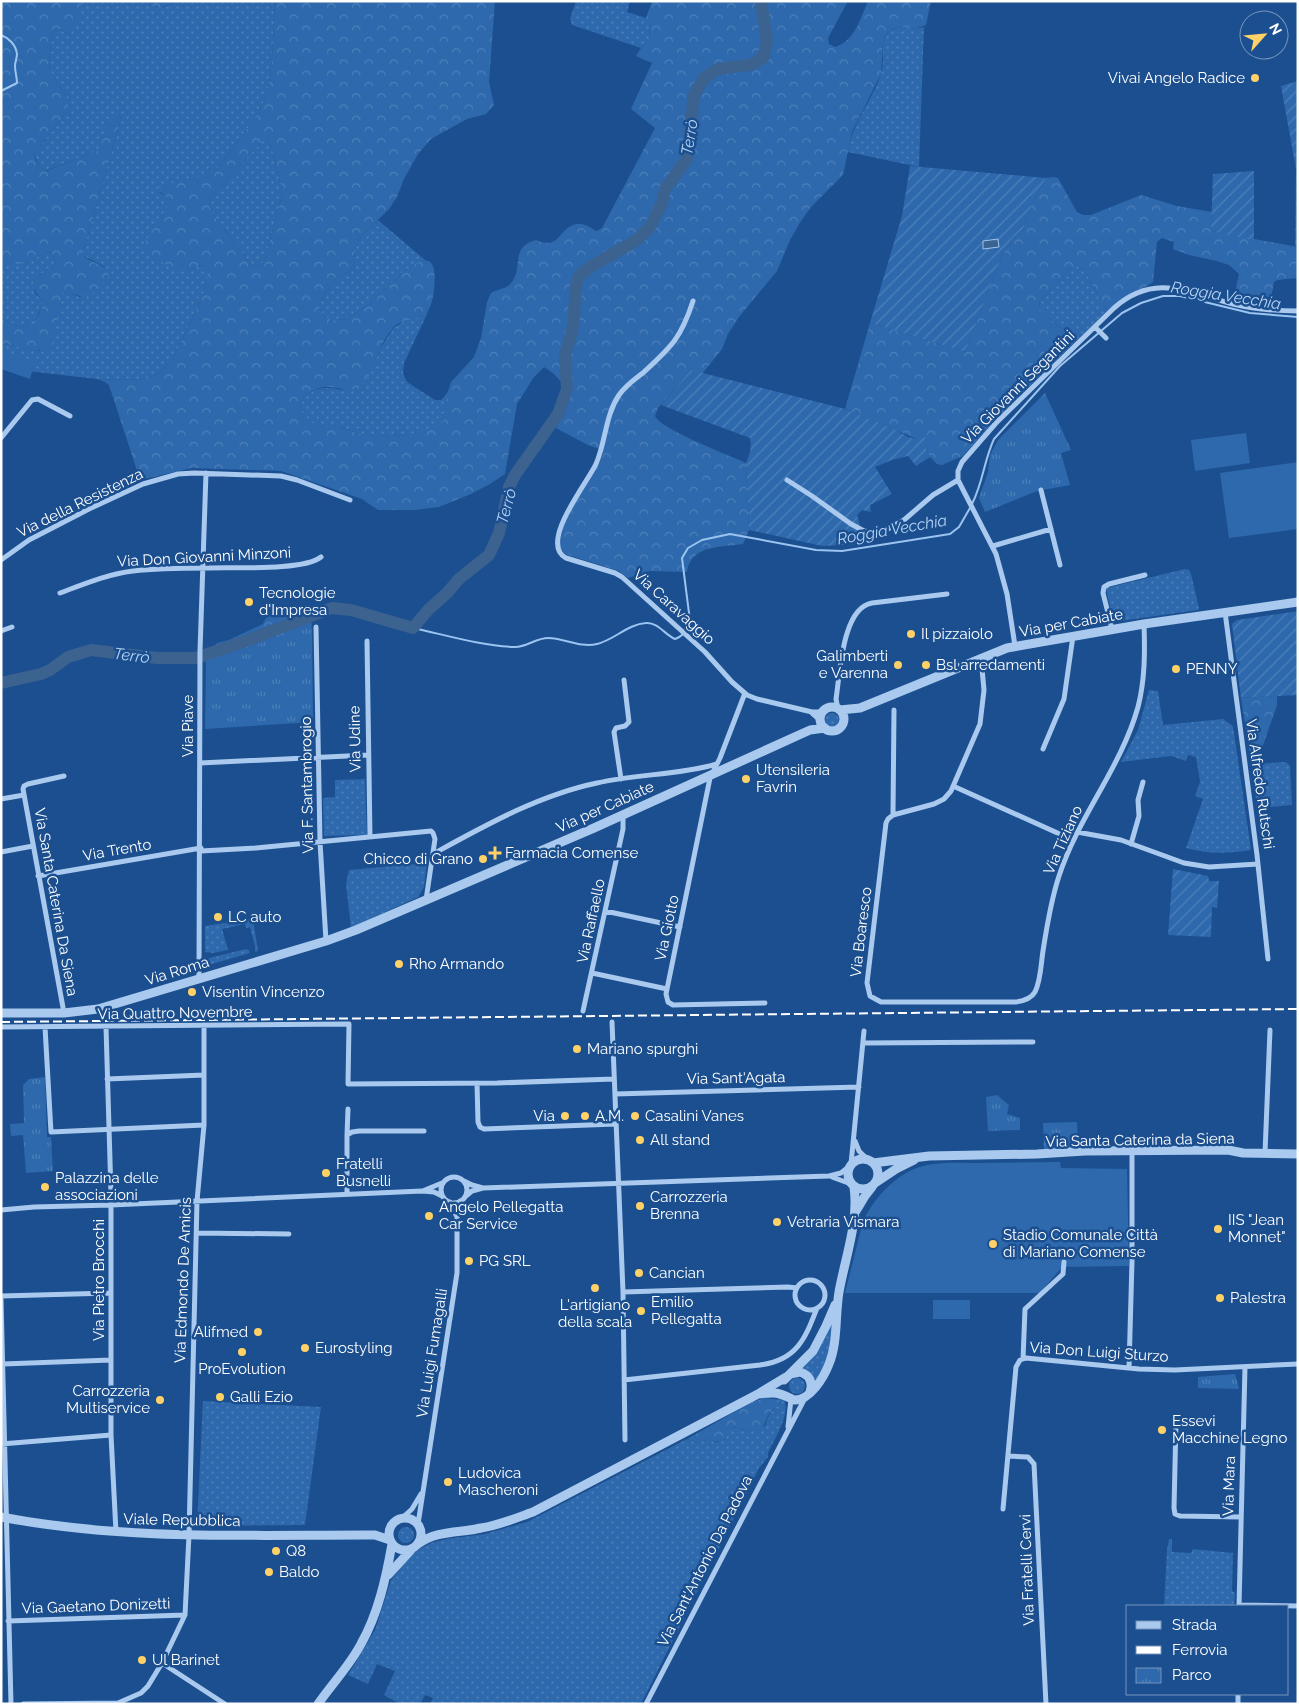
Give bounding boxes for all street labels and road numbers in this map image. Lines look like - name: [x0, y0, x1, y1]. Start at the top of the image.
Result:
- street label: Via Giovanni Segantini: [958, 327, 1078, 447]
- street label: Via della Resistenza: [14, 465, 146, 541]
- street label: Via Don Giovanni Minzoni: [117, 543, 291, 571]
- street label: Via Caravaggio: [629, 566, 719, 648]
- street label: Via per Cabiate: [1018, 605, 1124, 641]
- street label: Via Piave: [179, 695, 197, 757]
- street label: Via Udine: [345, 705, 365, 773]
- street label: Via F. Santambrogio: [297, 716, 317, 854]
- street label: Via Alfredo Rutschi: [1242, 718, 1278, 850]
- street label: Via per Cabiate: [553, 777, 657, 837]
- street label: Via Tiziano: [1040, 803, 1086, 877]
- street label: Via Santa Caterina Da Siena: [31, 807, 81, 997]
- street label: Via Trento: [81, 835, 153, 865]
- street label: Via Raffaello: [573, 877, 609, 965]
- street label: Via Boaresco: [847, 886, 875, 978]
- street label: Via Giotto: [651, 893, 683, 963]
- street label: Via Roma: [143, 953, 211, 989]
- street label: Via Quattro Novembre: [97, 1003, 253, 1023]
- street label: Via Sant'Agata: [686, 1068, 786, 1088]
- street label: Via Santa Caterina da Siena: [1045, 1129, 1235, 1151]
- street label: Via Edmondo De Amicis: [171, 1197, 195, 1363]
- street label: Via Pietro Brocchi: [90, 1219, 108, 1341]
- street label: Via Luigi Fumagalli: [413, 1287, 451, 1419]
- street label: Via Don Luigi Sturzo: [1029, 1338, 1169, 1366]
- street label: Via Mara: [1219, 1456, 1239, 1516]
- street label: Via Sant'Antonio Da Padova: [654, 1472, 756, 1650]
- street label: Viale Repubblica: [123, 1510, 241, 1530]
- street label: Via Fratelli Cervi: [1016, 1514, 1038, 1626]
- street label: Via Gaetano Donizetti: [21, 1594, 171, 1618]

